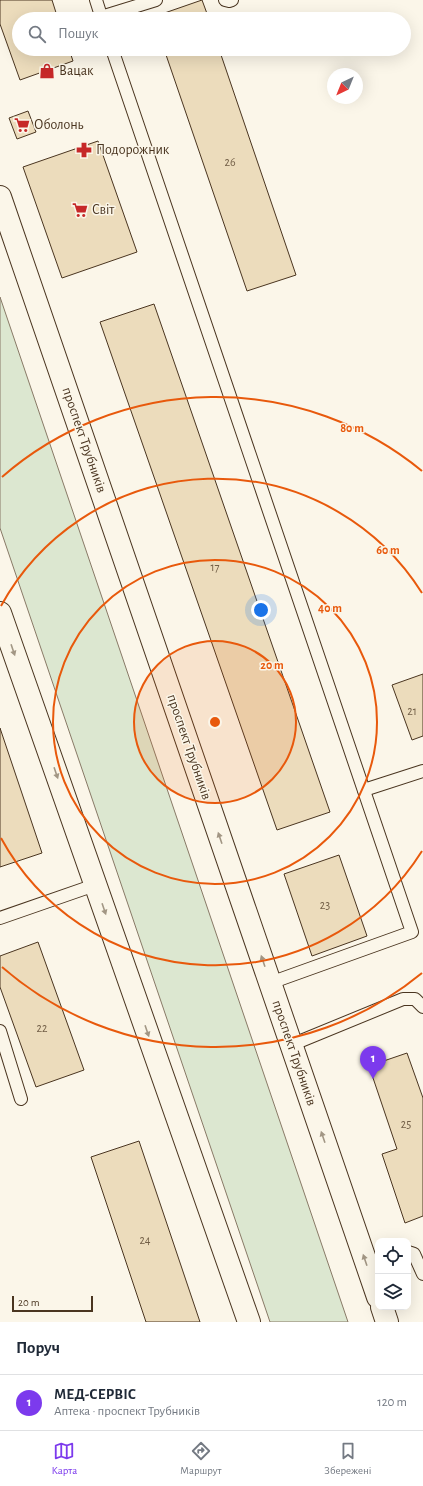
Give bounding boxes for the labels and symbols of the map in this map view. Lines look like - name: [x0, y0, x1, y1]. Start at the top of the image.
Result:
- shop icon: Вацак: [38, 62, 56, 80]
- place label: Вацак: [59, 64, 94, 78]
- north arrow: [327, 68, 363, 104]
- supermarket icon: Оболонь: [13, 116, 31, 134]
- place label: Оболонь: [34, 118, 84, 132]
- pharmacy icon: Подорожник: [75, 141, 93, 159]
- place label: Подорожник: [96, 143, 170, 157]
- house number: 26: [224, 156, 236, 168]
- supermarket icon: Світ: [71, 201, 89, 219]
- place label: Світ: [92, 203, 115, 217]
- street label: проспект Трубників: [59, 386, 109, 494]
- text: 80 m: [340, 422, 364, 434]
- text: 60 m: [376, 544, 400, 556]
- house number: 17: [210, 561, 220, 573]
- your location: [251, 600, 271, 620]
- text: 40 m: [318, 602, 342, 614]
- one-way arrow: [10, 644, 16, 656]
- text: 20 m: [260, 659, 284, 671]
- street label: проспект Трубників: [164, 693, 214, 801]
- house number: 21: [407, 705, 417, 717]
- centre of rings: [208, 715, 222, 729]
- one-way arrow: [53, 767, 59, 779]
- one-way arrow: [217, 832, 223, 844]
- house number: 23: [320, 899, 330, 911]
- one-way arrow: [101, 903, 107, 915]
- one-way arrow: [259, 954, 265, 966]
- street label: проспект Трубників: [269, 999, 319, 1107]
- house number: 22: [37, 1022, 48, 1034]
- one-way arrow: [144, 1026, 150, 1038]
- pin: 1: [360, 1046, 386, 1079]
- house number: 25: [401, 1118, 411, 1130]
- one-way arrow: [319, 1131, 325, 1143]
- house number: 24: [139, 1234, 151, 1246]
- one-way arrow: [362, 1253, 368, 1265]
- scale bar: [12, 1294, 93, 1313]

